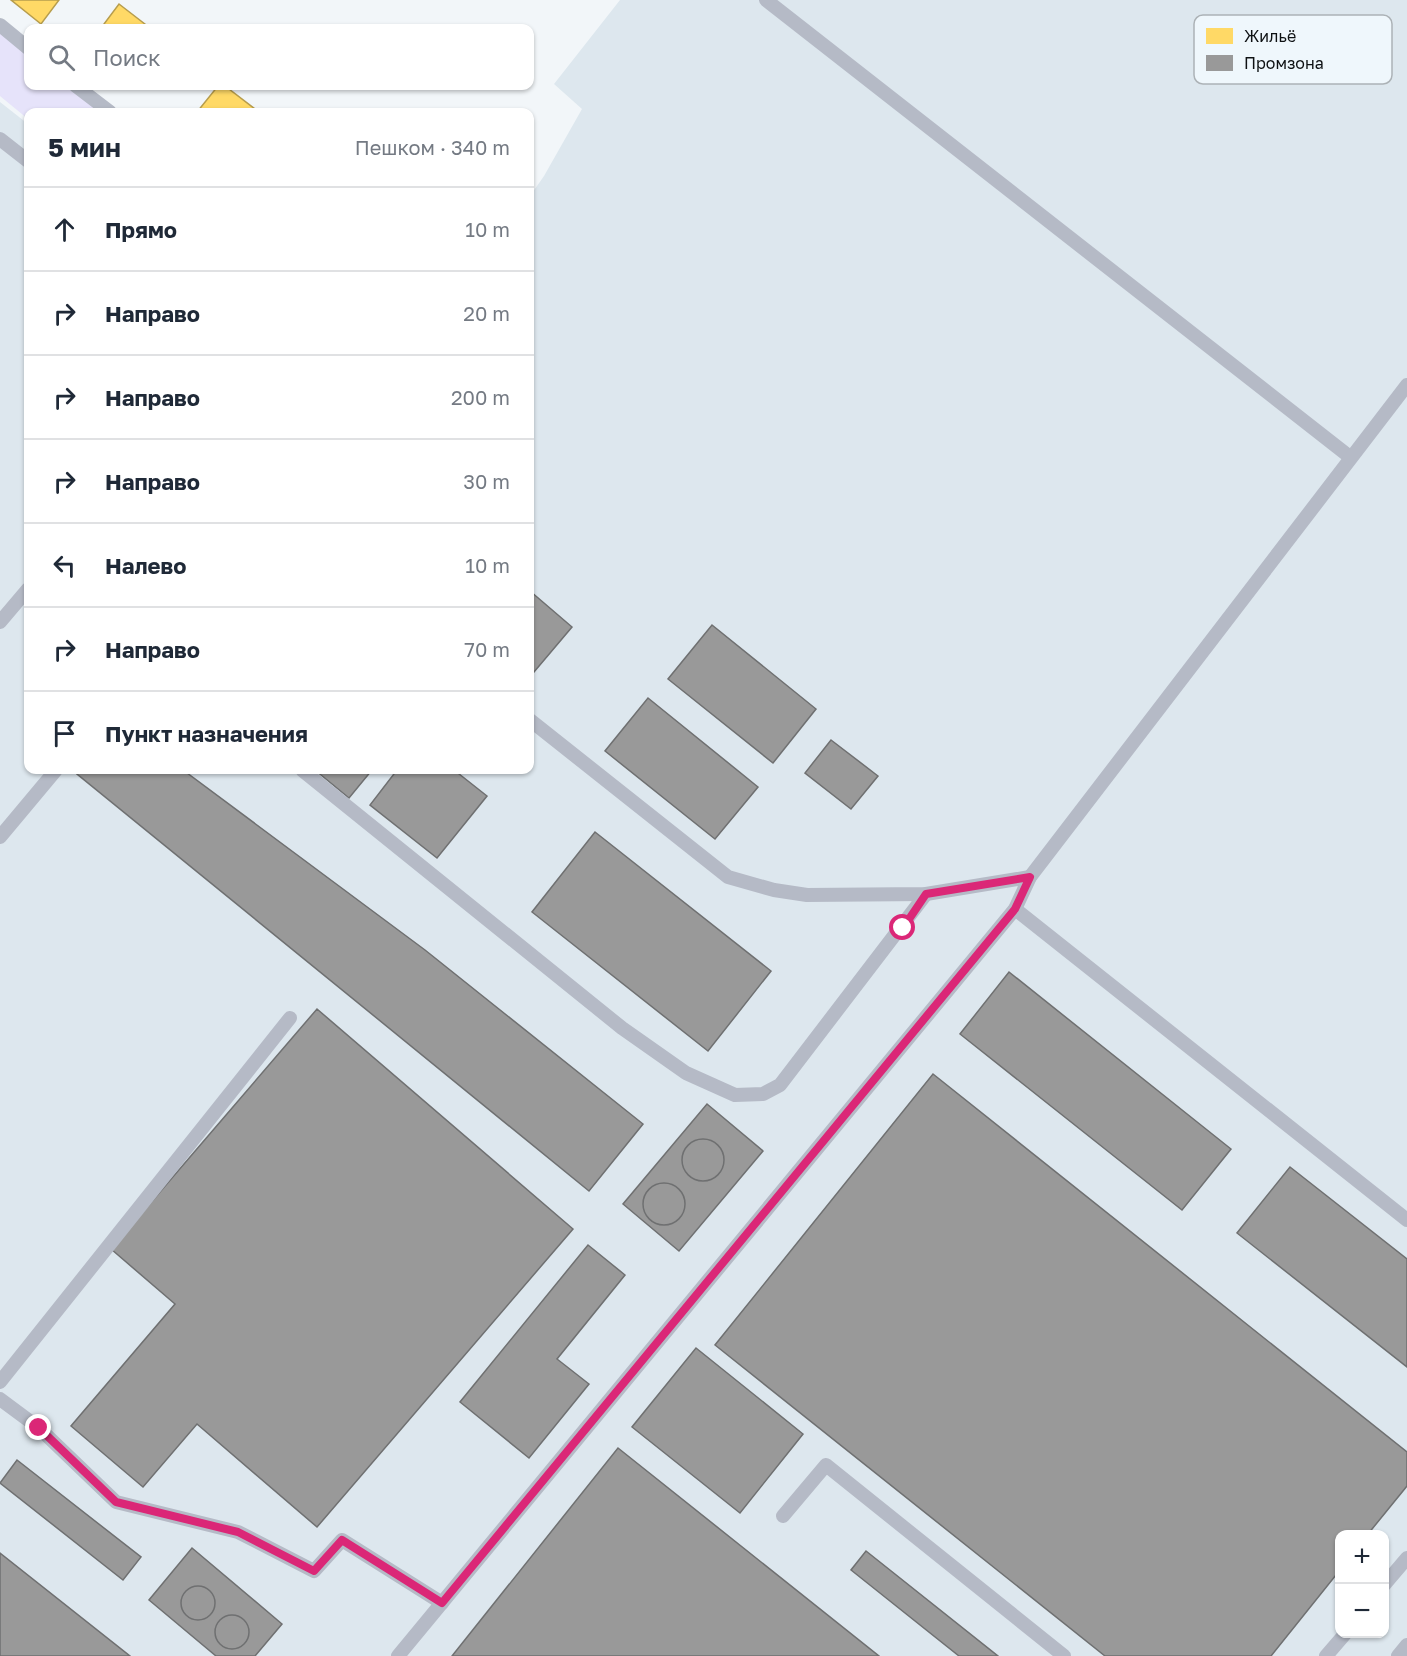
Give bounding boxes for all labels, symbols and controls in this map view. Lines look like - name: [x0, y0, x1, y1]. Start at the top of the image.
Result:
- legend: [1194, 15, 1392, 84]
- search box: [24, 24, 534, 90]
- text: Жильё: [1244, 26, 1296, 46]
- icon: search: [45, 41, 78, 74]
- text: Поиск: [93, 44, 161, 71]
- text: Промзона: [1244, 53, 1324, 73]
- text: 5 мин: [48, 132, 121, 163]
- text: Пешком · 340 m: [355, 135, 510, 159]
- icon: ahead: [48, 213, 81, 246]
- text: Прямо: [105, 216, 177, 243]
- text: 10 m: [465, 217, 510, 241]
- icon: right: [48, 297, 81, 330]
- text: Направо: [105, 300, 200, 327]
- text: 20 m: [463, 301, 510, 325]
- icon: right: [48, 381, 81, 414]
- text: Направо: [105, 384, 200, 411]
- text: 200 m: [451, 385, 510, 409]
- icon: right: [48, 465, 81, 498]
- text: Направо: [105, 468, 200, 495]
- text: 30 m: [463, 469, 510, 493]
- icon: left: [48, 549, 81, 582]
- text: Налево: [105, 552, 187, 579]
- text: 10 m: [465, 553, 510, 577]
- icon: right: [48, 633, 81, 666]
- text: Направо: [105, 636, 200, 663]
- text: 70 m: [464, 637, 510, 661]
- icon: arrive: [48, 717, 81, 750]
- text: Пункт назначения: [105, 720, 308, 747]
- route start: [889, 914, 915, 940]
- route end: [25, 1414, 51, 1440]
- map controls: [1335, 1530, 1389, 1638]
- button: +: [1335, 1530, 1389, 1584]
- button: −: [1335, 1584, 1389, 1638]

